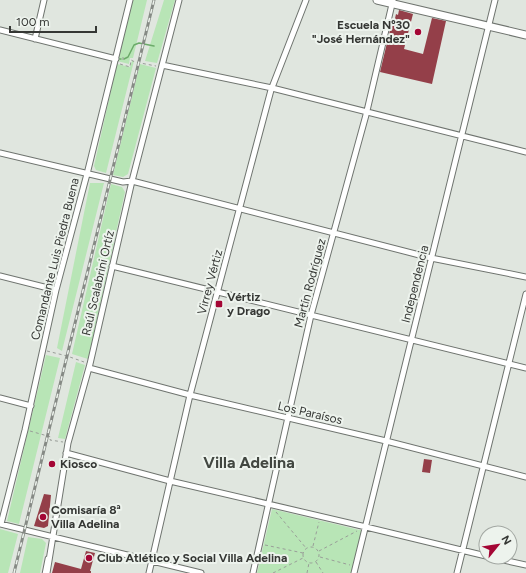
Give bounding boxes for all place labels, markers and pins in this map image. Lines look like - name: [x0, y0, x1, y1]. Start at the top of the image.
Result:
- place label: Escuela Nº30 "José Hernández": [312, 18, 410, 46]
- marker: Escuela Nº30 "José Hernández": [413, 27, 423, 37]
- place label: Vértiz y Drago: [227, 290, 270, 318]
- marker: Vértiz y Drago: [214, 299, 224, 309]
- place label: Kiosco: [60, 457, 97, 471]
- marker: Kiosco: [47, 459, 57, 469]
- place label: Comisaría 8ª Villa Adelina: [51, 503, 121, 531]
- marker: Comisaría 8ª Villa Adelina: [38, 512, 48, 522]
- place label: Club Atlético y Social Villa Adelina: [97, 551, 287, 565]
- marker: Club Atlético y Social Villa Adelina: [84, 553, 94, 563]

